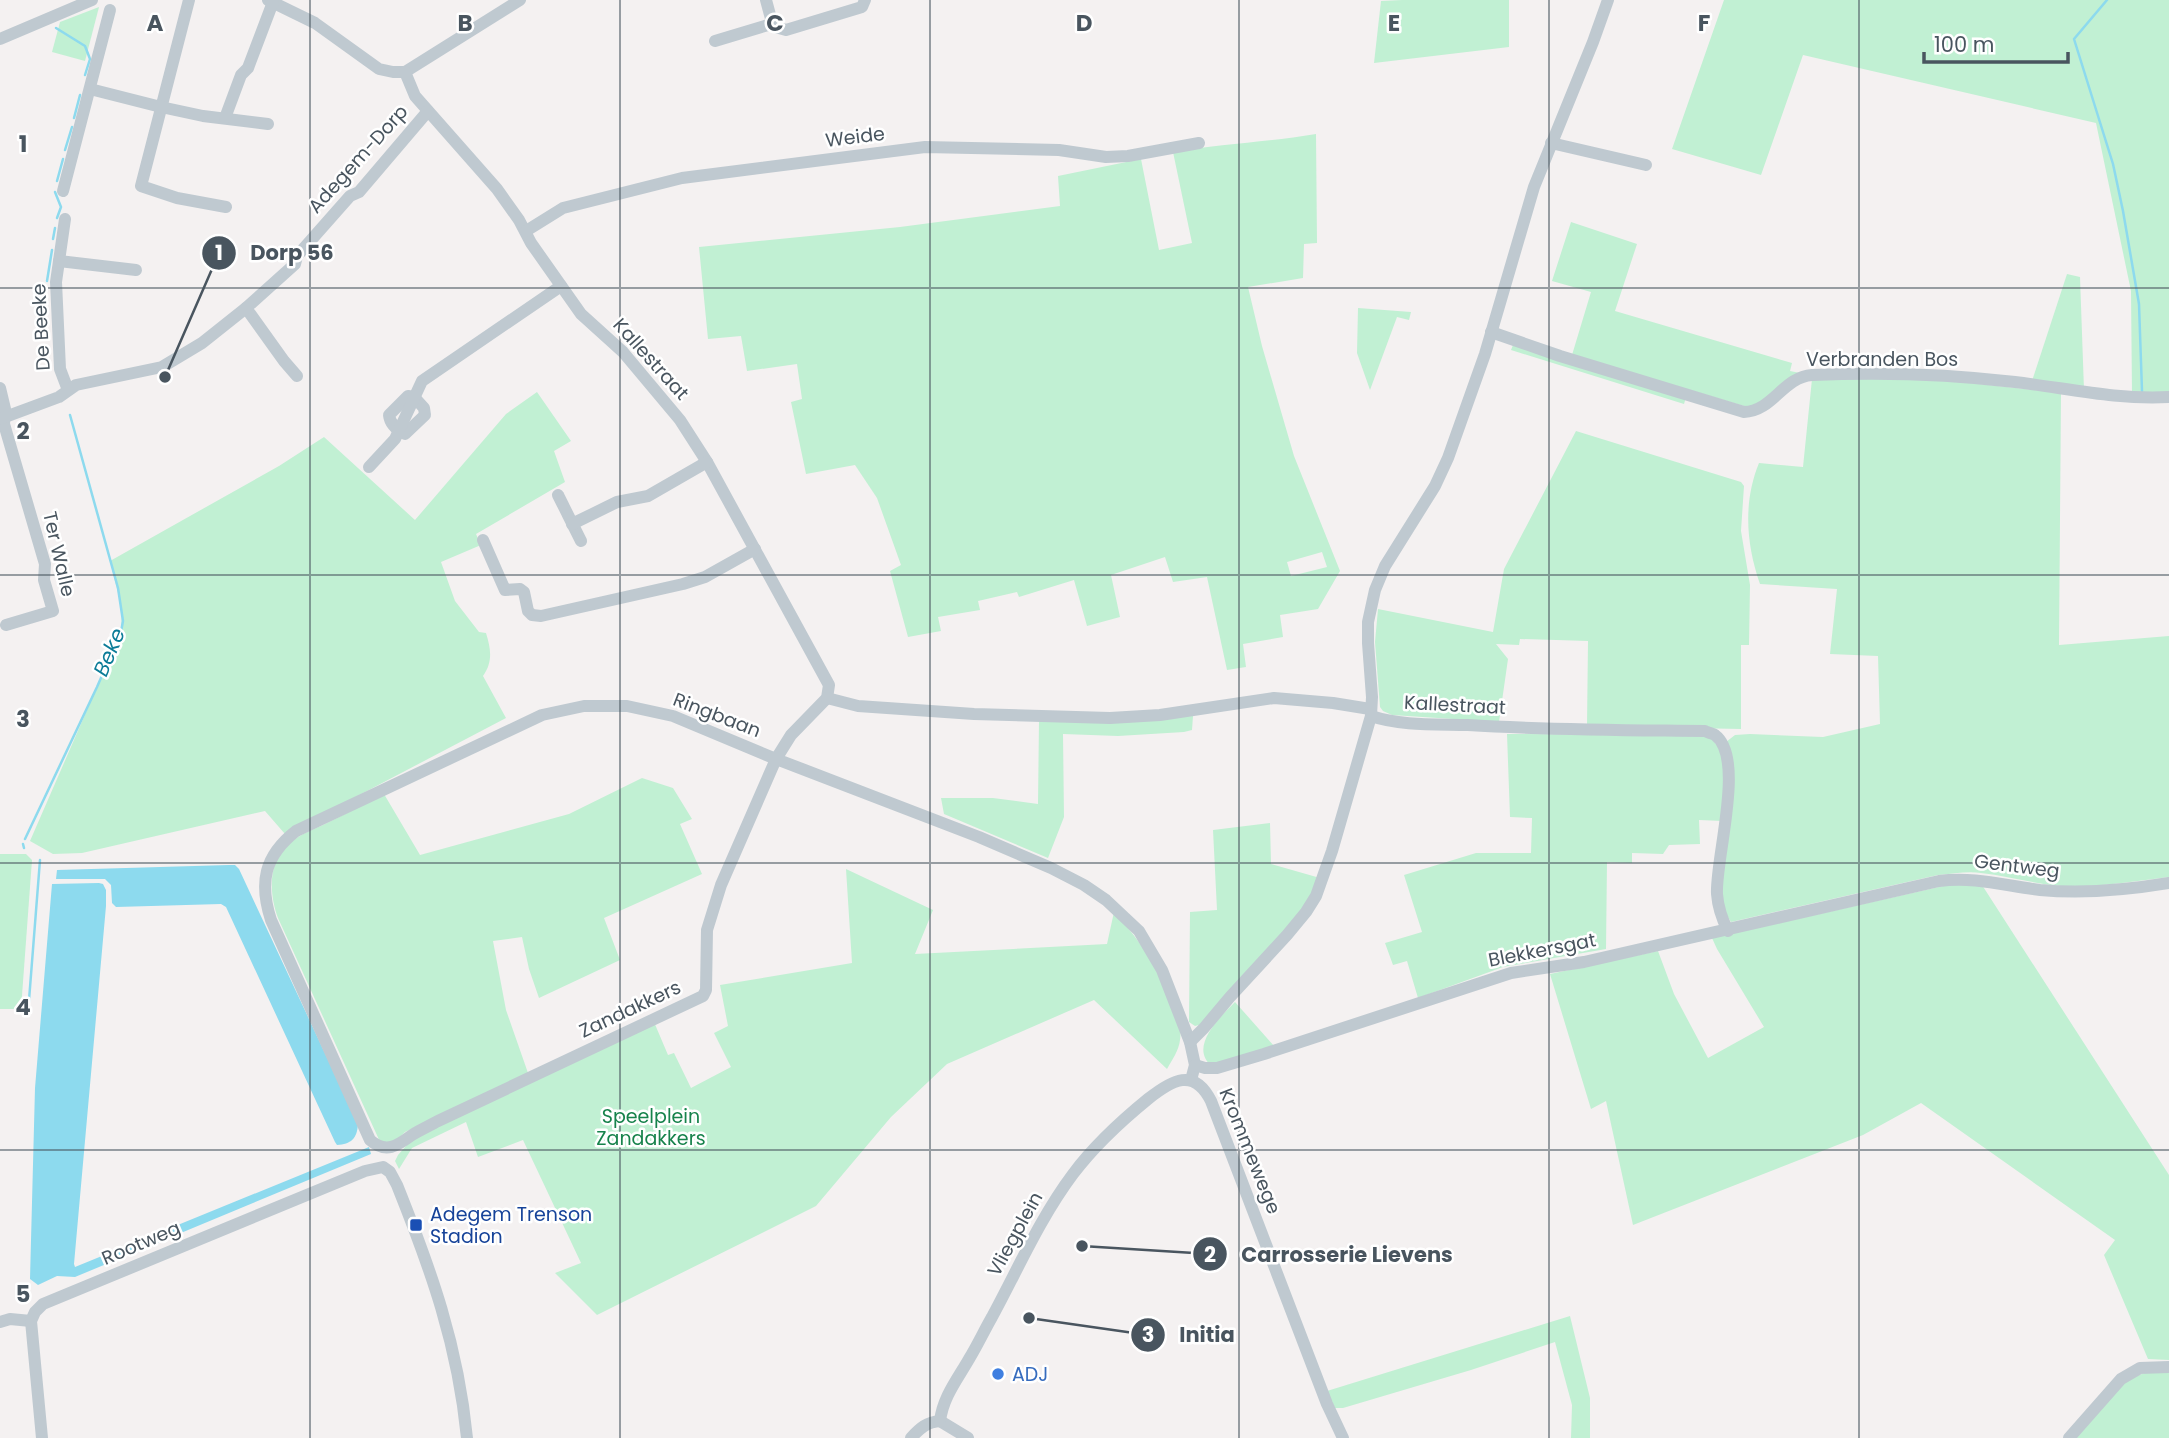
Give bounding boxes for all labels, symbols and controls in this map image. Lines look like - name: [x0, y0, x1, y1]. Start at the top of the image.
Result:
- text: A: [147, 7, 164, 39]
- text: B: [457, 7, 473, 39]
- text: C: [766, 7, 784, 39]
- text: D: [1076, 7, 1092, 39]
- text: E: [1388, 7, 1400, 39]
- text: F: [1698, 7, 1710, 39]
- scale bar: [1924, 21, 2068, 65]
- text: 100 m: [1934, 30, 1994, 59]
- street label: Adegem-Dorp: [302, 99, 414, 219]
- street label: Weide: [824, 120, 886, 154]
- text: 1: [19, 128, 27, 160]
- callout: Dorp 56: [201, 232, 348, 274]
- text: 1: [215, 238, 223, 267]
- text: Dorp 56: [250, 238, 334, 267]
- street label: De Beeke: [25, 283, 57, 371]
- street label: Kallestraat: [607, 312, 695, 406]
- street label: Verbranden Bos: [1806, 346, 1958, 373]
- text: 2: [16, 415, 30, 447]
- street label: Ter Walle: [36, 509, 82, 599]
- water label: Beke: [86, 623, 132, 681]
- street label: Ringbaan: [669, 686, 765, 744]
- street label: Kallestraat: [1403, 689, 1507, 721]
- text: 3: [16, 703, 30, 735]
- street label: Gentweg: [1973, 847, 2061, 885]
- street label: Blekkersgat: [1486, 926, 1598, 974]
- street label: Zandakkers: [575, 974, 685, 1044]
- text: 4: [15, 991, 31, 1023]
- street label: Krommewege: [1212, 1084, 1288, 1218]
- park label: Speelplein Zandakkers: [596, 1103, 706, 1152]
- street label: Vliegplein: [981, 1187, 1049, 1281]
- place label: Adegem Trenson Stadion: [430, 1201, 592, 1250]
- street label: Rootweg: [98, 1214, 184, 1272]
- marker: Adegem Trenson Stadion: [408, 1217, 424, 1233]
- callout: Carrosserie Lievens: [1192, 1233, 1467, 1275]
- text: 2: [1204, 1240, 1216, 1269]
- text: Carrosserie Lievens: [1241, 1240, 1453, 1269]
- text: 5: [16, 1278, 30, 1310]
- callout: Initia: [1130, 1314, 1249, 1356]
- text: 3: [1142, 1320, 1154, 1349]
- text: Initia: [1179, 1320, 1235, 1349]
- place label: ADJ: [1012, 1361, 1048, 1388]
- marker: ADJ: [990, 1366, 1006, 1382]

